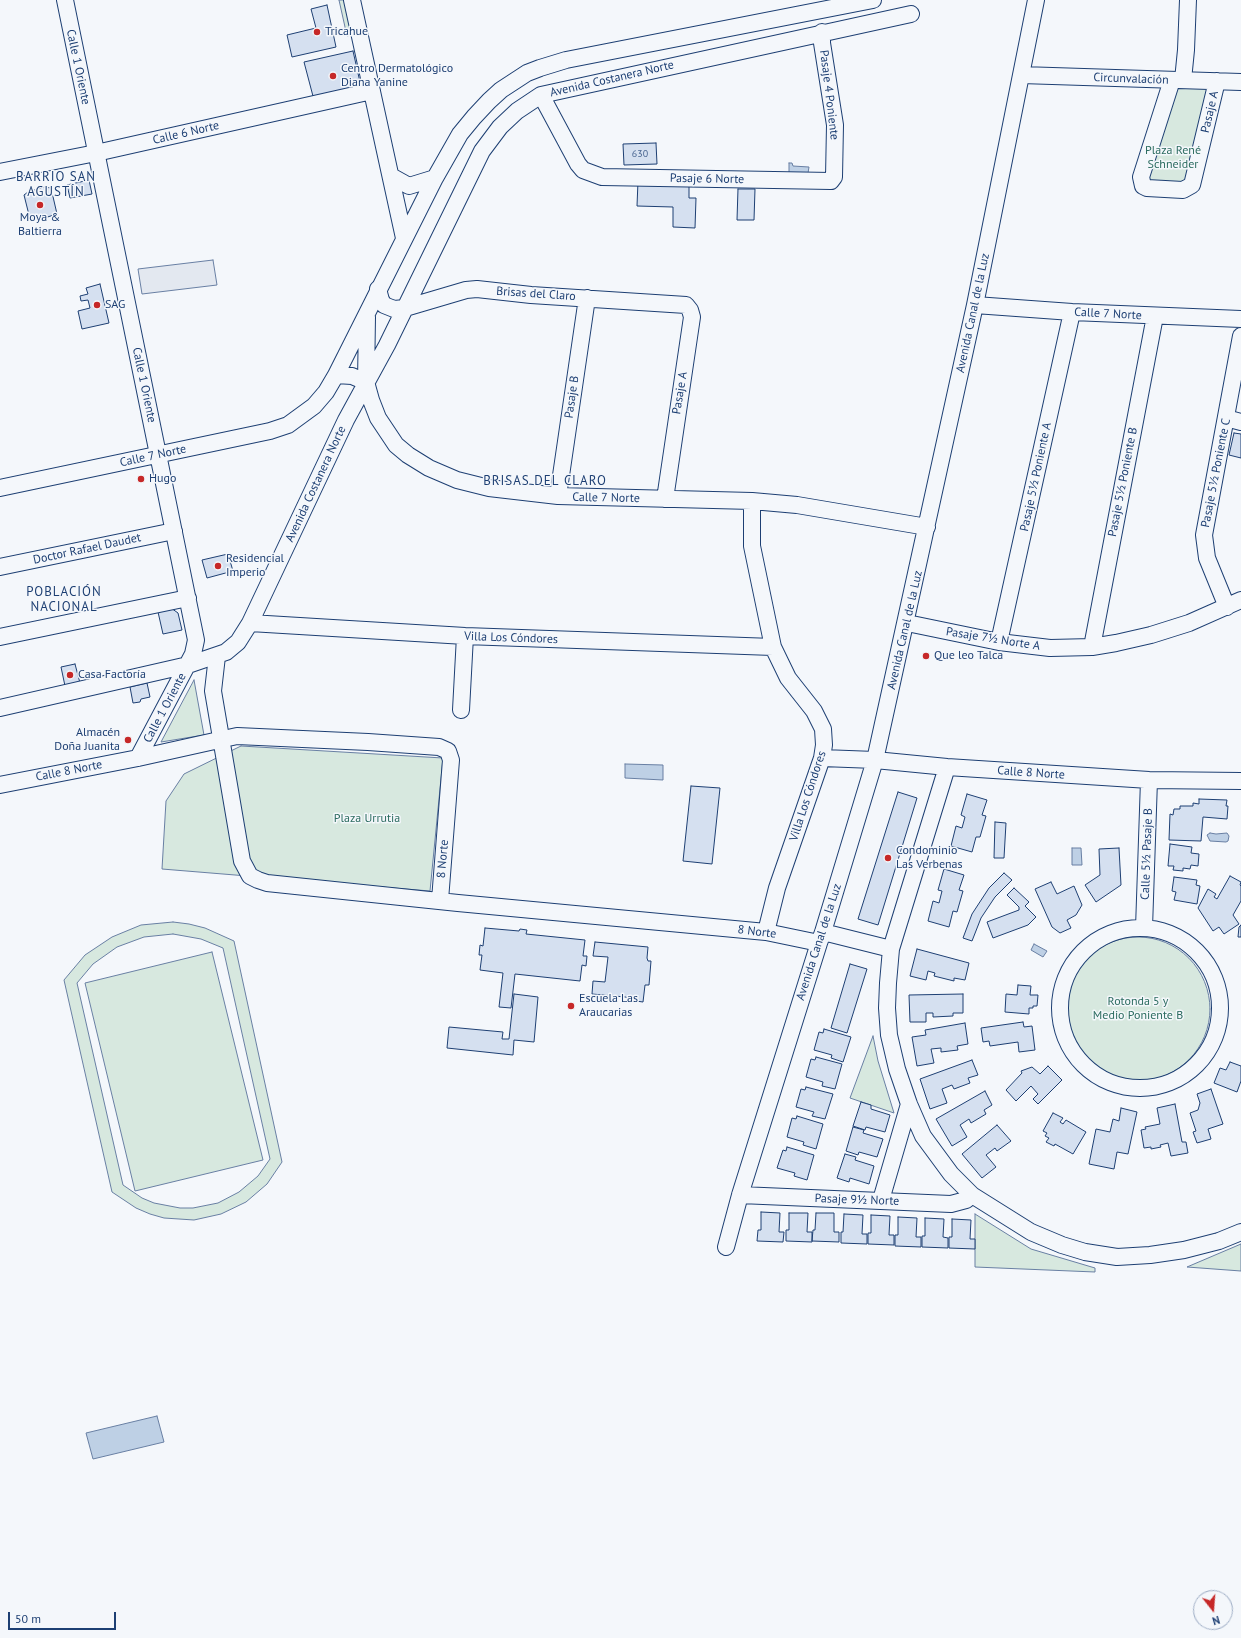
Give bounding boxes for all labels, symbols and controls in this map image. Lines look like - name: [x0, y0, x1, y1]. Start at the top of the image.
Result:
- place label: Tricahue: [325, 25, 368, 39]
- marker: Tricahue: [312, 27, 322, 37]
- street label: Calle 1 Oriente: [63, 28, 93, 106]
- street label: Pasaje 4 Poniente: [816, 49, 842, 141]
- street label: Avenida Costanera Norte: [549, 58, 675, 100]
- place label: Centro Dermatológico Diana Yanine: [341, 62, 453, 90]
- street label: Circunvalación: [1093, 70, 1169, 88]
- marker: Centro Dermatológico Diana Yanine: [328, 71, 338, 81]
- street label: Pasaje A: [1198, 90, 1222, 134]
- street label: Calle 6 Norte: [151, 118, 221, 148]
- park label: Plaza René Schneider: [1145, 144, 1201, 172]
- house number: 630: [632, 148, 648, 160]
- district label: BARRIO SAN AGUSTÍN: [16, 169, 96, 200]
- street label: Pasaje 6 Norte: [670, 171, 744, 187]
- marker: Moya & Baltierra: [35, 200, 45, 210]
- place label: Moya & Baltierra: [18, 211, 62, 239]
- street label: Avenida Canal de la Luz: [953, 252, 993, 374]
- street label: Brisas del Claro: [496, 284, 576, 304]
- place label: SAG: [105, 298, 125, 312]
- marker: SAG: [92, 300, 102, 310]
- street label: Calle 7 Norte: [1074, 305, 1142, 323]
- street label: Calle 1 Oriente: [129, 346, 159, 424]
- street label: Pasaje A: [670, 371, 690, 415]
- street label: Pasaje B: [562, 375, 582, 419]
- street label: Pasaje 5½ Poniente C: [1198, 417, 1234, 529]
- street label: Pasaje 5½ Poniente A: [1017, 421, 1055, 533]
- street label: Avenida Costanera Norte: [283, 424, 349, 544]
- street label: Pasaje 5½ Poniente B: [1105, 426, 1141, 538]
- street label: Calle 7 Norte: [118, 442, 188, 470]
- place label: Hugo: [149, 472, 176, 486]
- district label: BRISAS DEL CLARO: [483, 473, 607, 489]
- marker: Hugo: [136, 474, 146, 484]
- street label: Calle 7 Norte: [572, 490, 640, 506]
- street label: Doctor Rafael Daudet: [32, 531, 142, 567]
- place label: Residencial Imperio: [226, 552, 284, 580]
- marker: Residencial Imperio: [213, 561, 223, 571]
- street label: Avenida Canal de la Luz: [884, 569, 926, 691]
- district label: POBLACIÓN NACIONAL: [26, 584, 102, 615]
- street label: Pasaje 7½ Norte A: [945, 624, 1041, 654]
- street label: Villa Los Cóndores: [464, 629, 558, 647]
- place label: Que leo Talca: [934, 649, 1003, 663]
- marker: Que leo Talca: [921, 651, 931, 661]
- place label: Casa Factoría: [78, 668, 146, 682]
- marker: Casa Factoría: [65, 670, 75, 680]
- street label: Calle 1 Oriente: [141, 671, 189, 745]
- place label: Almacén Doña Juanita: [54, 726, 120, 754]
- marker: Almacén Doña Juanita: [123, 735, 133, 745]
- street label: Villa Los Cóndores: [787, 749, 829, 843]
- street label: Calle 8 Norte: [34, 757, 104, 785]
- street label: Calle 8 Norte: [997, 763, 1065, 783]
- street label: Calle 5½ Pasaje B: [1138, 808, 1156, 900]
- park label: Plaza Urrutia: [334, 812, 400, 826]
- street label: 8 Norte: [434, 839, 452, 879]
- place label: Condominio Las Verbenas: [896, 844, 963, 872]
- marker: Condominio Las Verbenas: [883, 853, 893, 863]
- street label: Avenida Canal de la Luz: [793, 882, 845, 1002]
- street label: 8 Norte: [737, 922, 777, 942]
- place label: Escuela Las Araucarias: [579, 992, 638, 1020]
- park label: Rotonda 5 y Medio Poniente B: [1093, 995, 1183, 1023]
- marker: Escuela Las Araucarias: [566, 1001, 576, 1011]
- street label: Pasaje 9½ Norte: [814, 1191, 900, 1209]
- north arrow: [1193, 1590, 1233, 1630]
- scale bar: [10, 1604, 118, 1630]
- text: 50 m: [15, 1611, 41, 1626]
- text: N: [1211, 1613, 1222, 1628]

